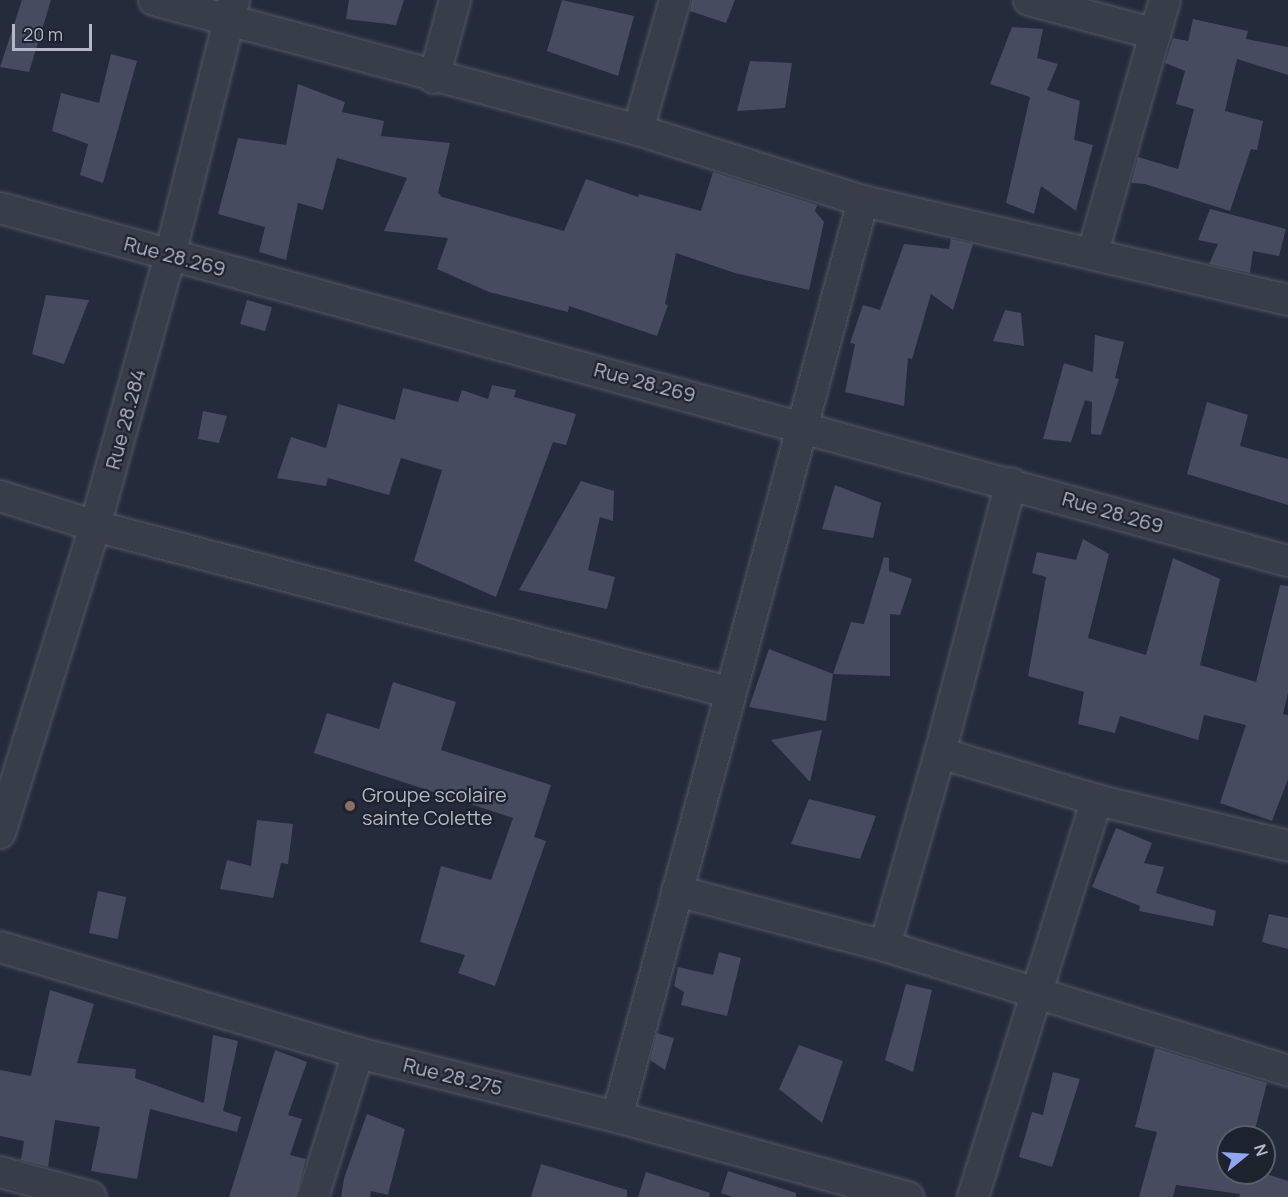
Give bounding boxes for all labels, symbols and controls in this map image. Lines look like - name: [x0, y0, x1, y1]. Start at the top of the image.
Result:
- scale bar: [15, 12, 94, 50]
- text: 20 m: [23, 22, 63, 46]
- street label: Rue 28.269: [122, 231, 228, 281]
- street label: Rue 28.269: [592, 357, 698, 407]
- street label: Rue 28.284: [100, 366, 150, 472]
- street label: Rue 28.269: [1060, 486, 1166, 538]
- place label: Groupe scolaire sainte Colette: [362, 783, 507, 830]
- marker: Groupe scolaire sainte Colette: [343, 799, 357, 813]
- street label: Rue 28.275: [401, 1052, 505, 1100]
- north arrow: [1216, 1125, 1276, 1185]
- text: N: [1249, 1141, 1273, 1159]

